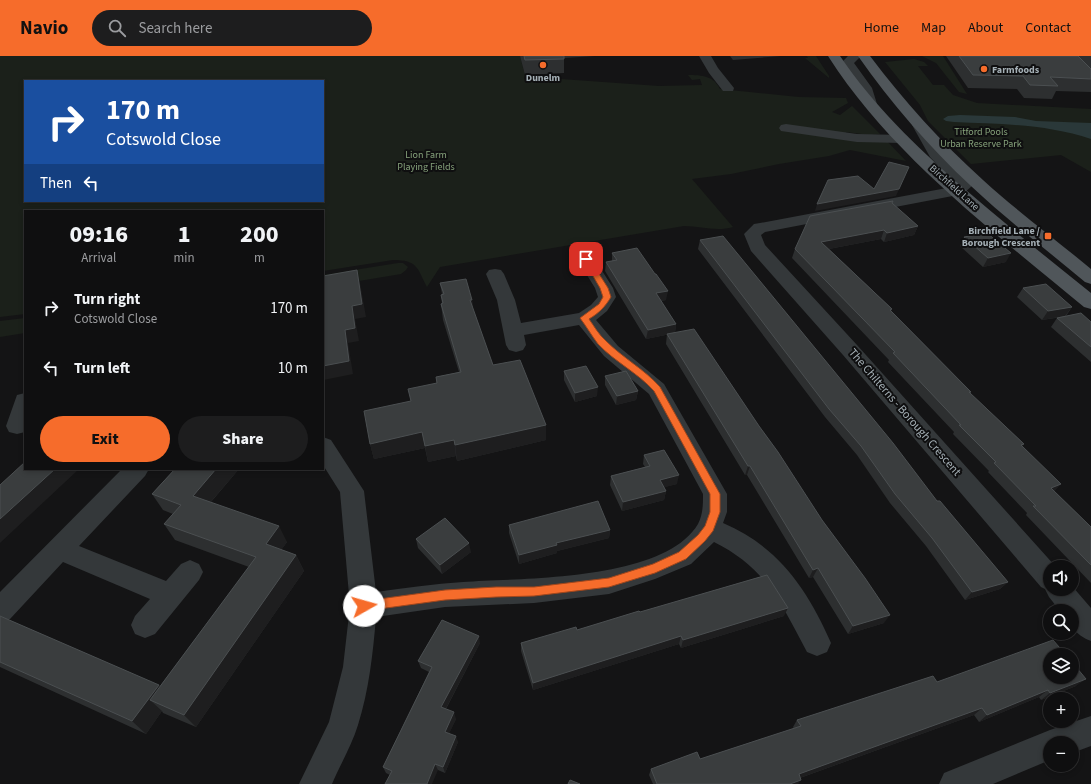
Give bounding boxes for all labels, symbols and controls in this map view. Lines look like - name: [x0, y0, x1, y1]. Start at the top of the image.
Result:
- search box: [92, 10, 372, 46]
- text: Navio: [20, 15, 68, 42]
- icon: search: [106, 17, 128, 39]
- text: Search here: [138, 18, 212, 39]
- text: Home: [864, 18, 899, 38]
- text: Map: [921, 18, 946, 38]
- text: About: [968, 18, 1003, 38]
- text: Contact: [1025, 18, 1071, 38]
- marker: Dunelm: [538, 60, 548, 70]
- place label: Farmfoods: [992, 63, 1040, 77]
- marker: Farmfoods: [979, 64, 989, 74]
- place label: Dunelm: [526, 71, 560, 85]
- text: 170 m: [106, 90, 180, 130]
- icon: right: [40, 96, 92, 148]
- park label: Titford Pools Urban Reserve Park: [940, 125, 1022, 151]
- text: Cotswold Close: [106, 127, 221, 152]
- park label: Lion Farm Playing Fields: [397, 148, 455, 174]
- street label: Birchfield Lane: [926, 162, 982, 214]
- icon: left: [80, 172, 102, 194]
- text: Then: [40, 173, 72, 194]
- text: 09:16: [69, 217, 128, 252]
- text: 1: [178, 217, 191, 252]
- text: 200: [240, 217, 279, 252]
- place label: Birchfield Lane / Borough Crescent: [962, 224, 1041, 250]
- marker: Birchfield Lane / Borough Crescent: [1043, 231, 1053, 241]
- pin: [569, 242, 603, 276]
- icon: arrive: [575, 248, 597, 270]
- text: Arrival: [81, 249, 116, 267]
- text: min: [174, 249, 195, 267]
- text: m: [254, 249, 265, 267]
- text: Turn right: [74, 289, 140, 310]
- icon: right: [40, 297, 62, 319]
- text: 170 m: [270, 298, 308, 319]
- text: Cotswold Close: [74, 310, 157, 328]
- street label: The Chilterns - Borough Crescent: [844, 345, 965, 480]
- icon: left: [40, 357, 62, 379]
- text: Turn left: [74, 358, 130, 379]
- text: 10 m: [278, 358, 308, 379]
- button: Exit: [40, 416, 170, 462]
- button: Share: [178, 416, 308, 462]
- map controls: [1043, 560, 1079, 772]
- button: sound: [1043, 560, 1079, 596]
- position arrow: [343, 585, 385, 627]
- button: search: [1043, 604, 1079, 640]
- button: layers: [1043, 648, 1079, 684]
- button: +: [1043, 692, 1079, 728]
- button: −: [1043, 736, 1079, 772]

